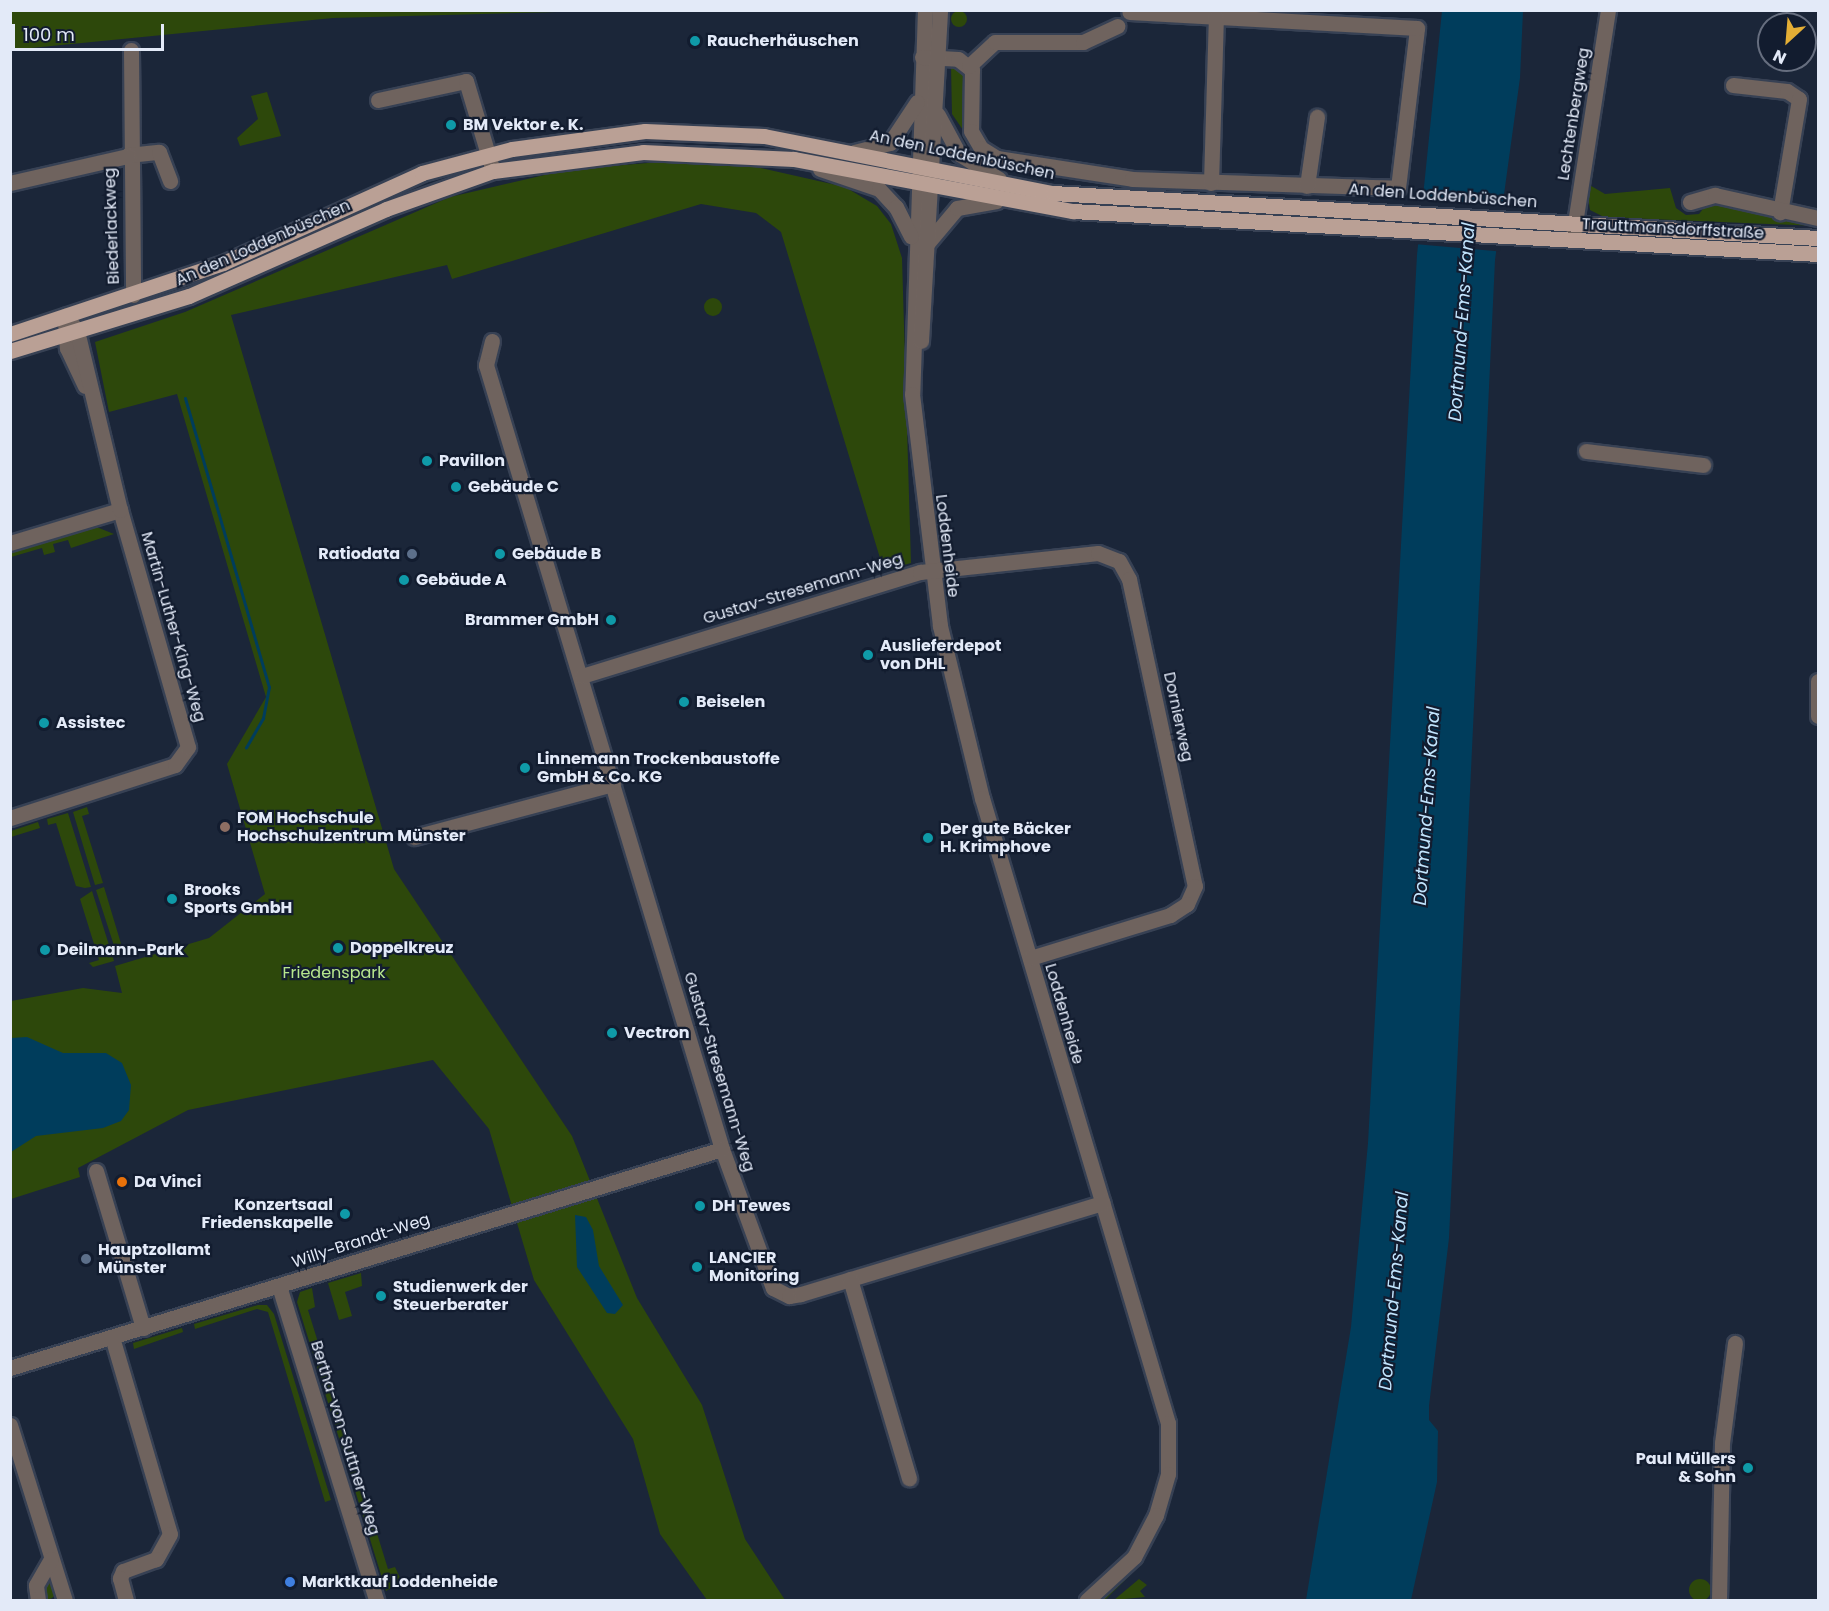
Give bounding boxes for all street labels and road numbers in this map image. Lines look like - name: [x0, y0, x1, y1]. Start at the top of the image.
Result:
- street label: Lechtenbergweg: [1554, 46, 1594, 182]
- street label: An den Loddenbüschen: [868, 126, 1056, 184]
- street label: Biederlackweg: [100, 167, 124, 285]
- street label: An den Loddenbüschen: [1348, 180, 1538, 212]
- street label: An den Loddenbüschen: [173, 196, 353, 290]
- street label: Trauttmansdorffstraße: [1581, 215, 1765, 243]
- street label: Loddenheide: [931, 493, 963, 599]
- street label: Martin-Luther-King-Weg: [137, 530, 209, 724]
- street label: Gustav-Stresemann-Weg: [701, 549, 905, 629]
- street label: Dornierweg: [1159, 670, 1197, 764]
- street label: Loddenheide: [1040, 961, 1088, 1067]
- street label: Gustav-Stresemann-Weg: [679, 970, 759, 1174]
- street label: Willy-Brandt-Weg: [290, 1210, 432, 1272]
- street label: Bertha-von-Suttner-Weg: [306, 1338, 384, 1538]

